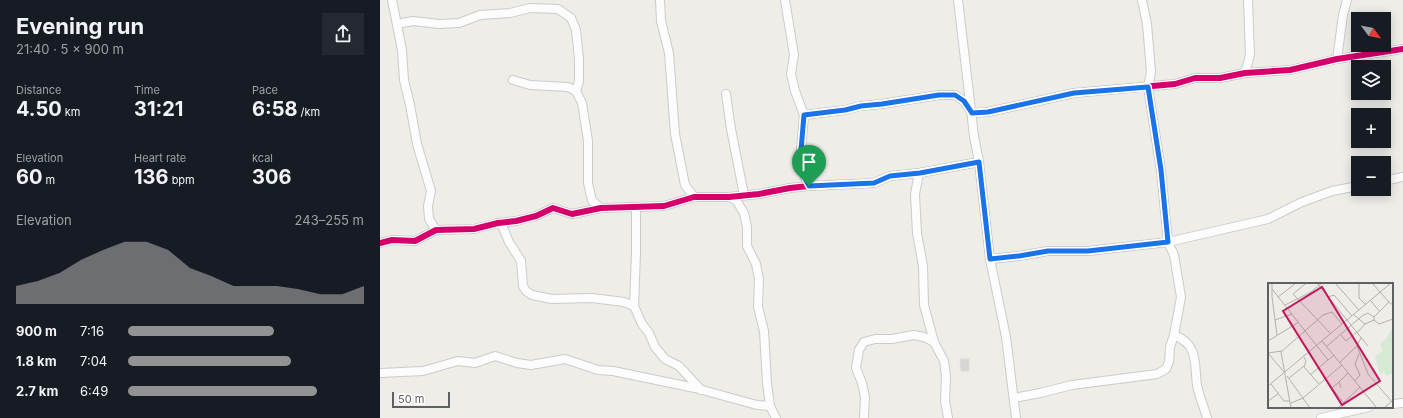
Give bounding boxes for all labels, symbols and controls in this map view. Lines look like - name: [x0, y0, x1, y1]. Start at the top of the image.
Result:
- north arrow: [1351, 12, 1391, 52]
- map controls: [1351, 12, 1391, 196]
- text: Evening run: [16, 13, 144, 39]
- button: share: [322, 13, 364, 55]
- text: 21:40 · 5 × 900 m: [16, 41, 124, 57]
- button: layers: [1351, 60, 1391, 100]
- text: Distance: [16, 83, 61, 97]
- text: Time: [134, 83, 160, 97]
- text: Pace: [252, 83, 278, 97]
- text: 4.50: [16, 97, 62, 121]
- text: 31:21: [134, 97, 183, 121]
- text: 6:58: [252, 97, 297, 121]
- text: km: [62, 105, 80, 119]
- text: /km: [297, 105, 320, 119]
- button: +: [1351, 108, 1391, 148]
- pin: [792, 145, 826, 186]
- text: Elevation: [16, 151, 63, 165]
- text: Heart rate: [134, 151, 186, 165]
- text: kcal: [252, 151, 273, 165]
- icon: arrive: [798, 151, 820, 173]
- button: −: [1351, 156, 1391, 196]
- text: 60: [16, 165, 42, 189]
- text: 136: [134, 165, 169, 189]
- text: 306: [252, 165, 291, 189]
- text: m: [42, 173, 55, 187]
- text: bpm: [169, 173, 195, 187]
- text: Elevation: [16, 212, 72, 228]
- text: 243–255 m: [295, 212, 364, 228]
- inset map: [1268, 283, 1393, 408]
- text: 900 m: [16, 323, 57, 339]
- text: 7:16: [80, 323, 104, 339]
- text: 1.8 km: [16, 353, 57, 369]
- text: 7:04: [80, 353, 107, 369]
- text: 2.7 km: [16, 383, 58, 399]
- text: 6:49: [80, 383, 108, 399]
- scale bar: [392, 390, 450, 409]
- text: 50 m: [398, 392, 424, 406]

